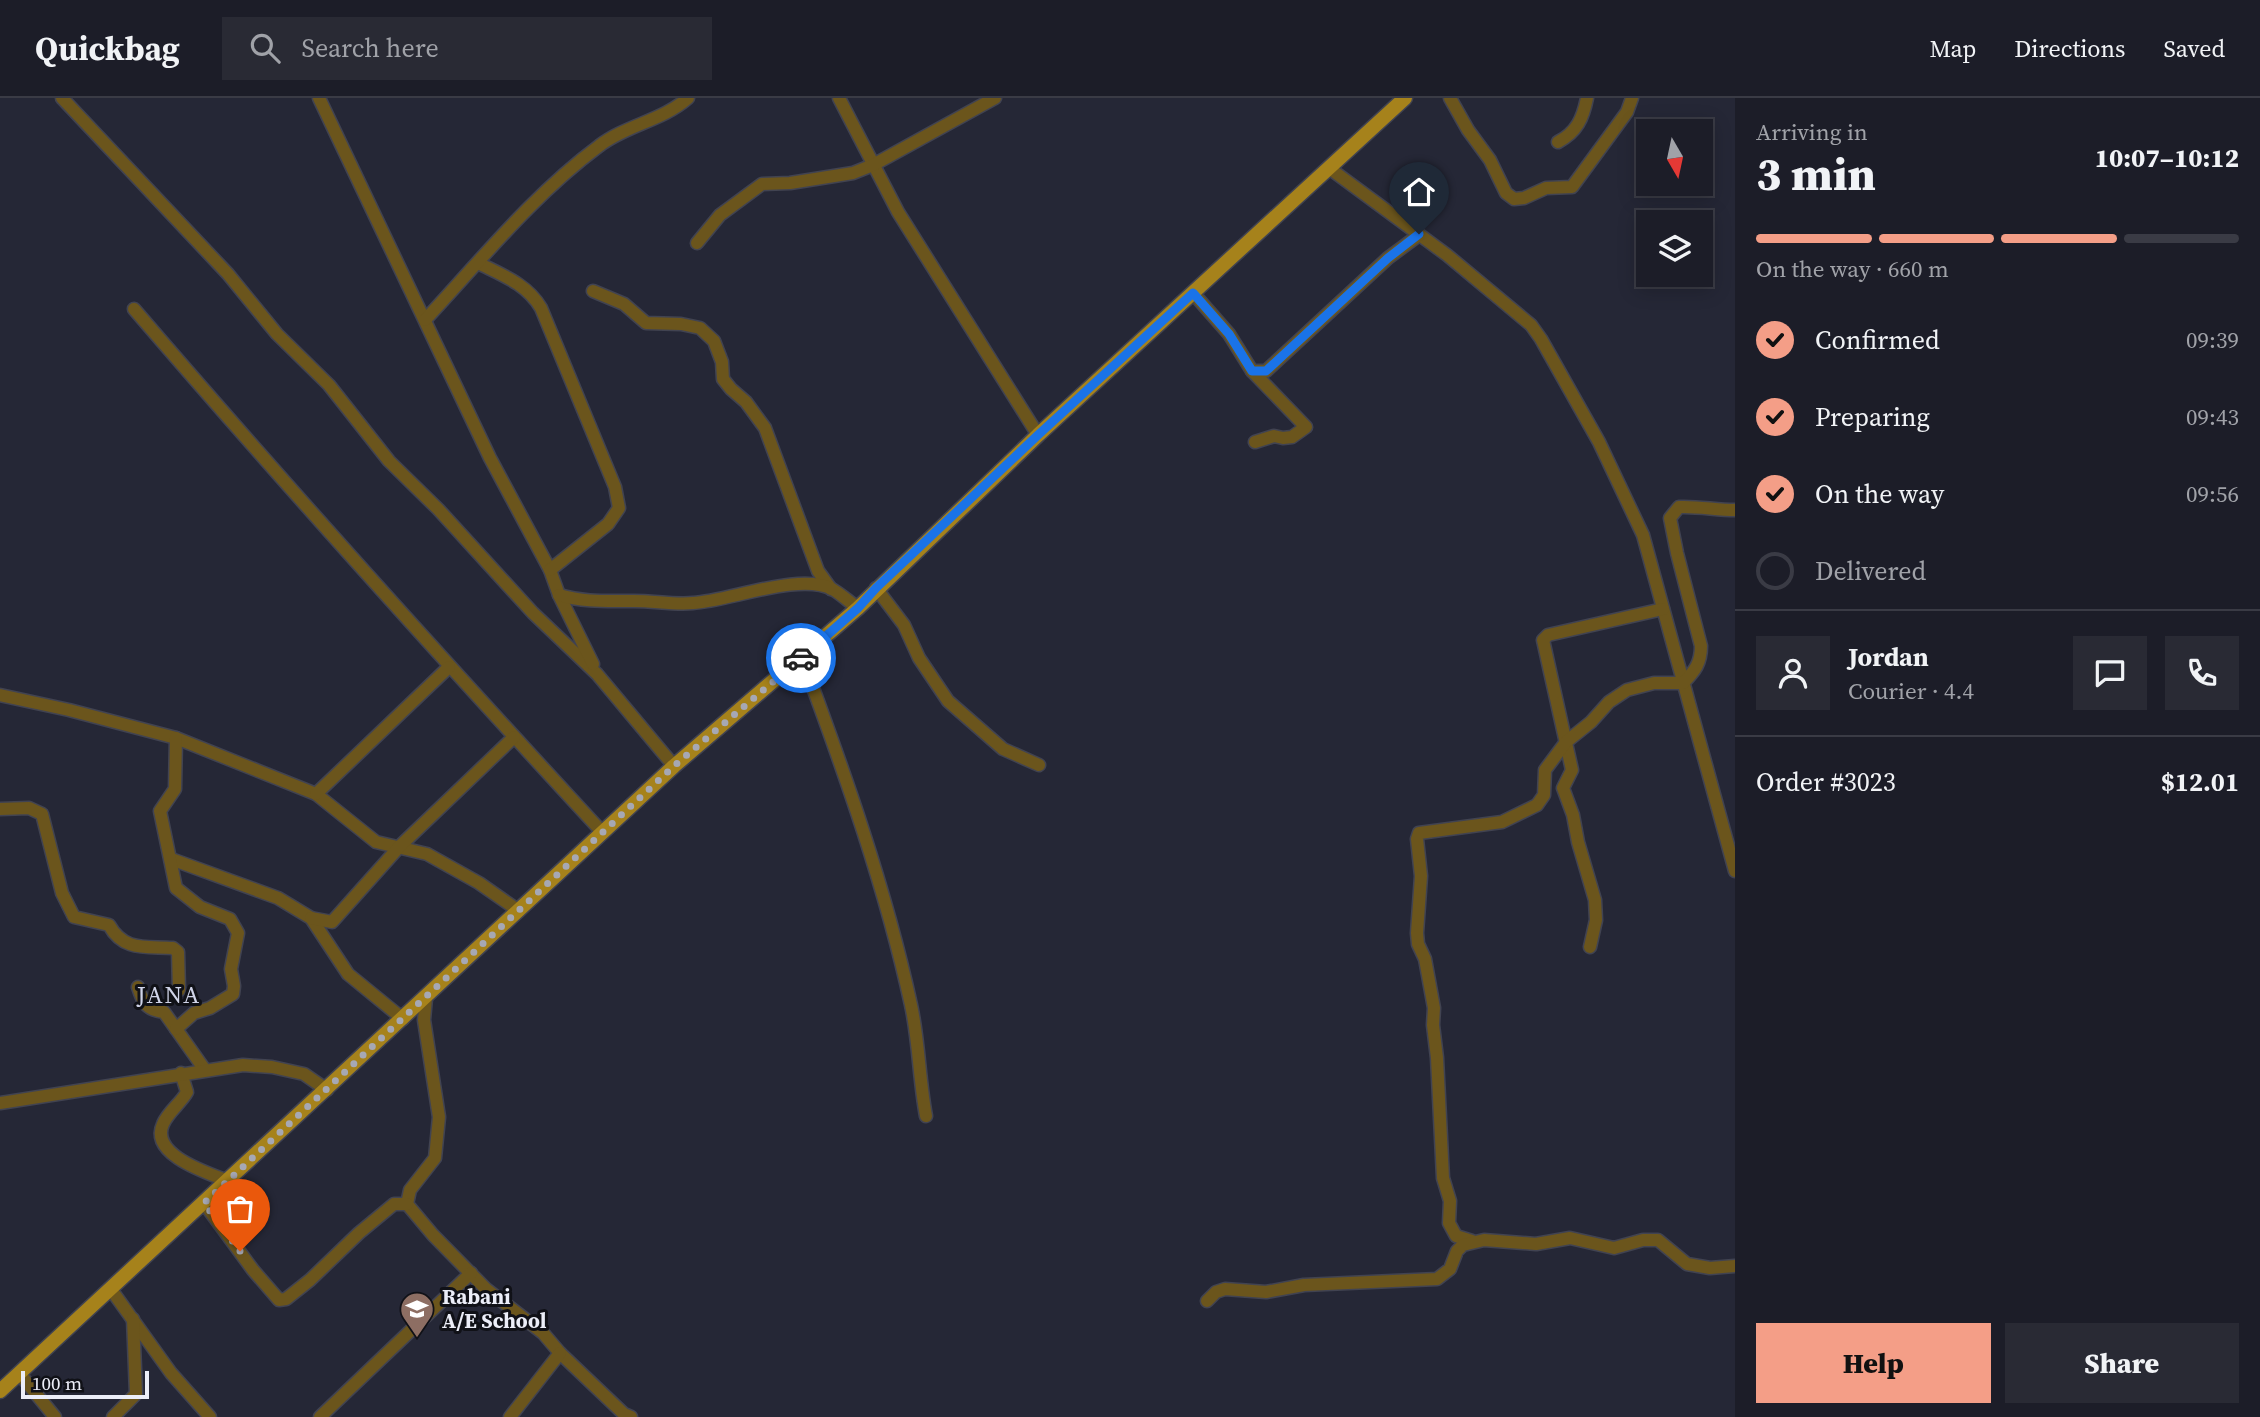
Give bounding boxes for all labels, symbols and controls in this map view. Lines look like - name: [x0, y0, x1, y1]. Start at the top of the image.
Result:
- search box: [222, 17, 712, 80]
- text: Quickbag: [35, 26, 180, 71]
- icon: search: [246, 29, 284, 67]
- text: Search here: [302, 30, 439, 66]
- text: Map: [1929, 32, 1976, 65]
- text: Directions: [2014, 32, 2125, 65]
- text: Saved: [2163, 32, 2225, 65]
- text: Arriving in: [1756, 116, 1868, 148]
- north arrow: [1636, 119, 1713, 196]
- map controls: [1636, 119, 1713, 287]
- text: 10:07–10:12: [2095, 140, 2239, 176]
- text: 3 min: [1756, 142, 1876, 205]
- pin: [1389, 162, 1449, 234]
- icon: home: [1400, 173, 1438, 211]
- button: layers: [1636, 210, 1713, 287]
- text: On the way · 660 m: [1756, 253, 1949, 285]
- icon: check: [1756, 321, 1794, 359]
- text: Confirmed: [1815, 322, 1940, 358]
- text: 09:39: [2186, 324, 2239, 356]
- icon: check: [1756, 398, 1794, 436]
- text: Preparing: [1815, 399, 1930, 435]
- text: 09:43: [2186, 401, 2239, 433]
- icon: check: [1756, 475, 1794, 513]
- text: On the way: [1815, 476, 1944, 512]
- text: 09:56: [2186, 478, 2239, 510]
- text: Delivered: [1815, 553, 1926, 589]
- courier: [766, 623, 836, 693]
- button: person: [1756, 636, 1830, 710]
- button: chat: [2073, 636, 2147, 710]
- button: phone: [2165, 636, 2239, 710]
- icon: car: [782, 639, 820, 677]
- text: Jordan: [1848, 639, 1929, 675]
- text: Courier · 4.4: [1848, 675, 1974, 707]
- text: Order #3023: [1756, 764, 1896, 800]
- text: $12.01: [2161, 764, 2239, 800]
- district label: JANA: [136, 978, 201, 1011]
- pin: [210, 1179, 270, 1251]
- icon: bag: [221, 1190, 259, 1228]
- place label: Rabani A/E School: [442, 1282, 547, 1335]
- school or university icon: Rabani A/E School: [398, 1290, 436, 1339]
- button: Help: [1756, 1323, 1991, 1403]
- button: Share: [2005, 1323, 2239, 1403]
- scale bar: [21, 1368, 149, 1400]
- text: 100 m: [32, 1370, 82, 1396]

